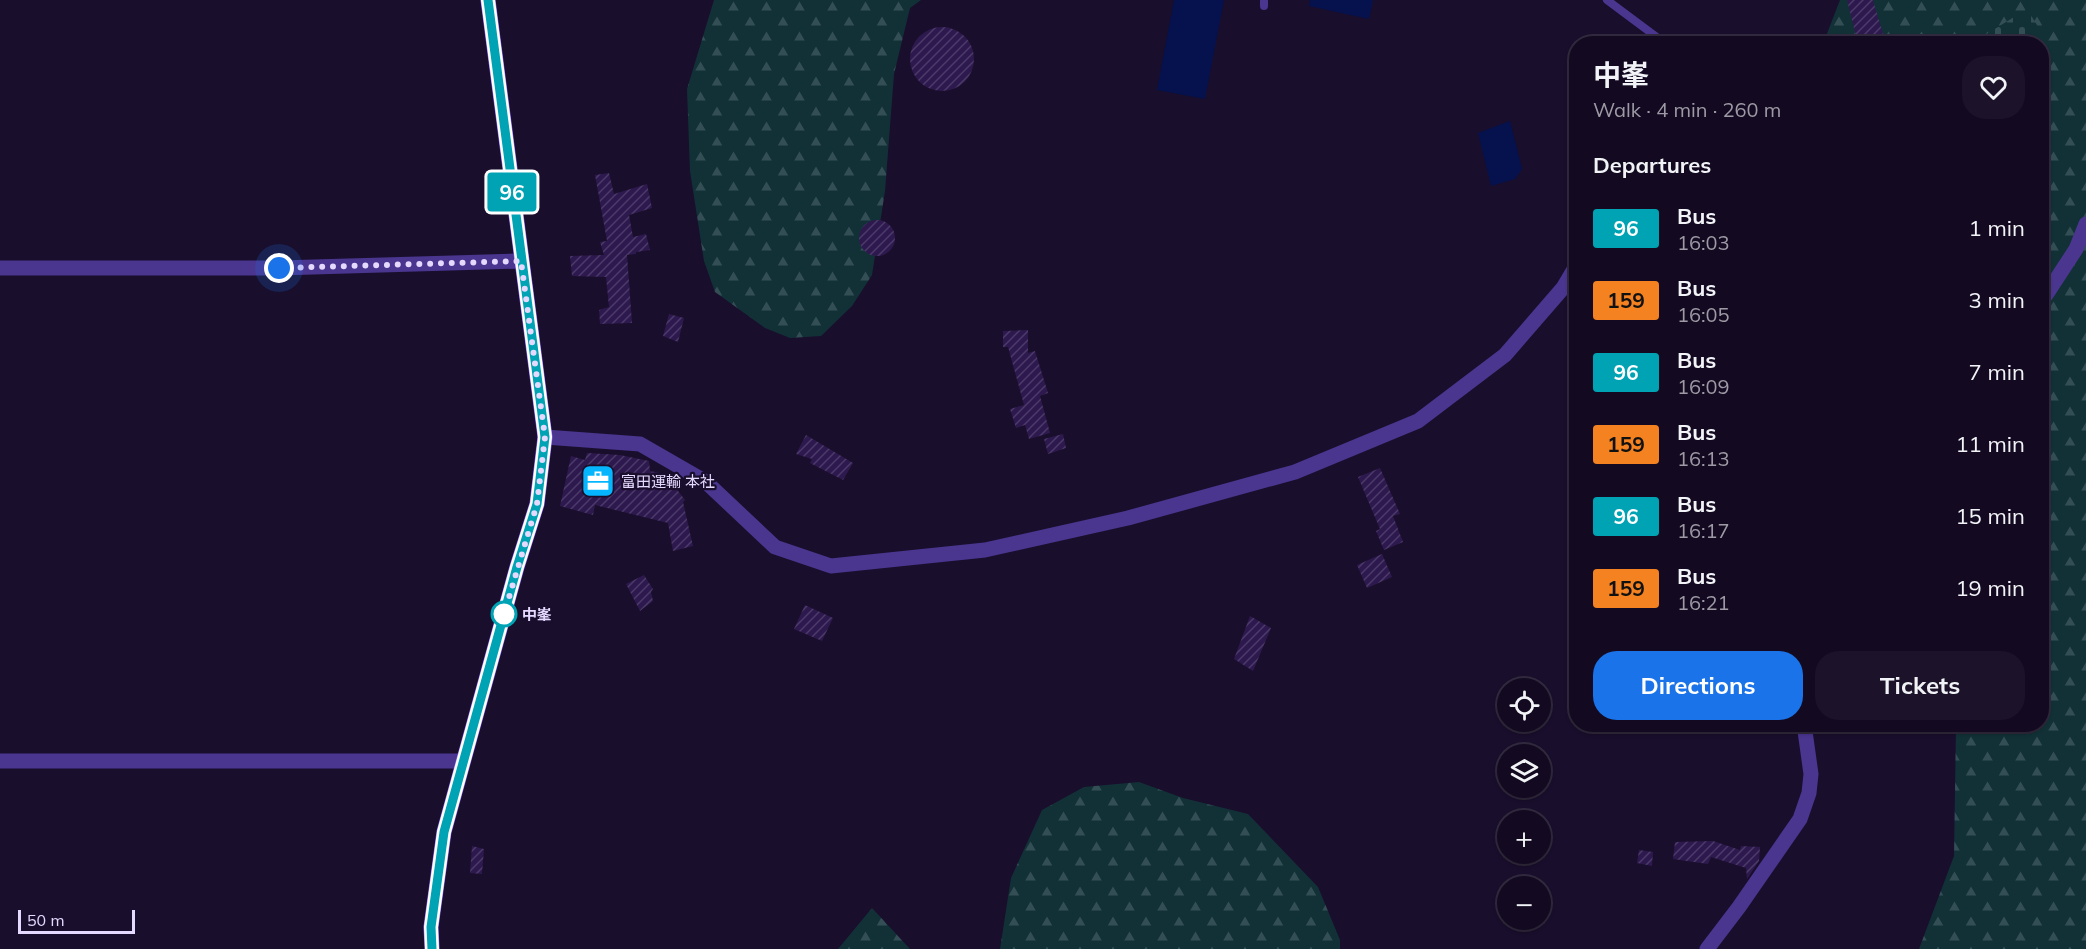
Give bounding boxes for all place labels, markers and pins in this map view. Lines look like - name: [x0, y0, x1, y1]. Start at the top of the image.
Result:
- office icon: 富田運輸 本社: [580, 463, 616, 499]
- place label: 富田運輸 本社: [621, 472, 715, 491]
- marker: 中峯: [491, 601, 517, 627]
- place label: 中峯: [522, 605, 552, 624]

